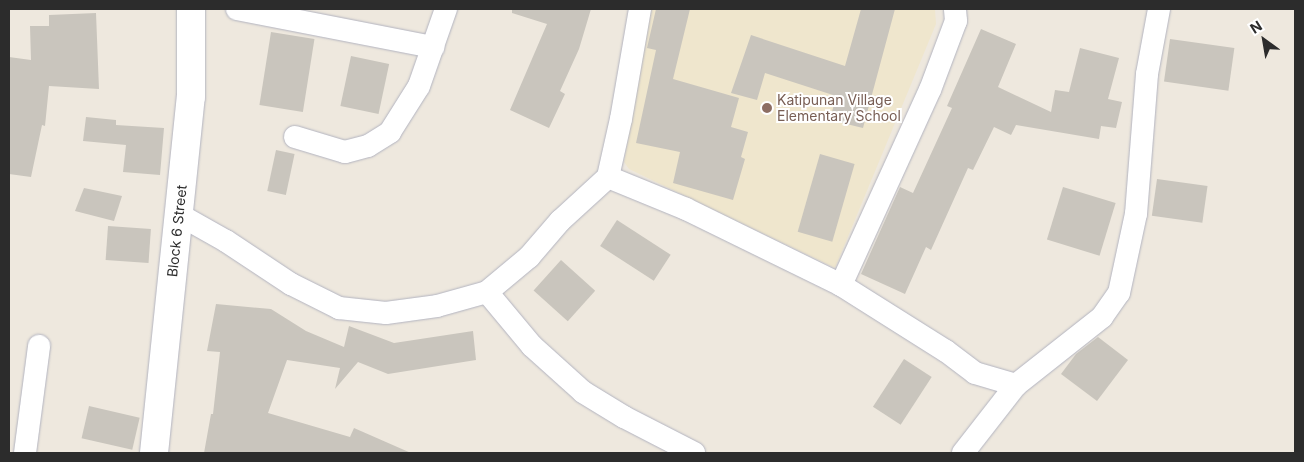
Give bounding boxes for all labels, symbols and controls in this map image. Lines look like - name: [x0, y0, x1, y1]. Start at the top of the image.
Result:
- north arrow: [1239, 15, 1289, 65]
- text: N: [1247, 17, 1265, 37]
- place label: Katipunan Village Elementary School: [777, 92, 901, 124]
- marker: Katipunan Village Elementary School: [761, 102, 773, 114]
- street label: Block 6 Street: [164, 184, 190, 278]

